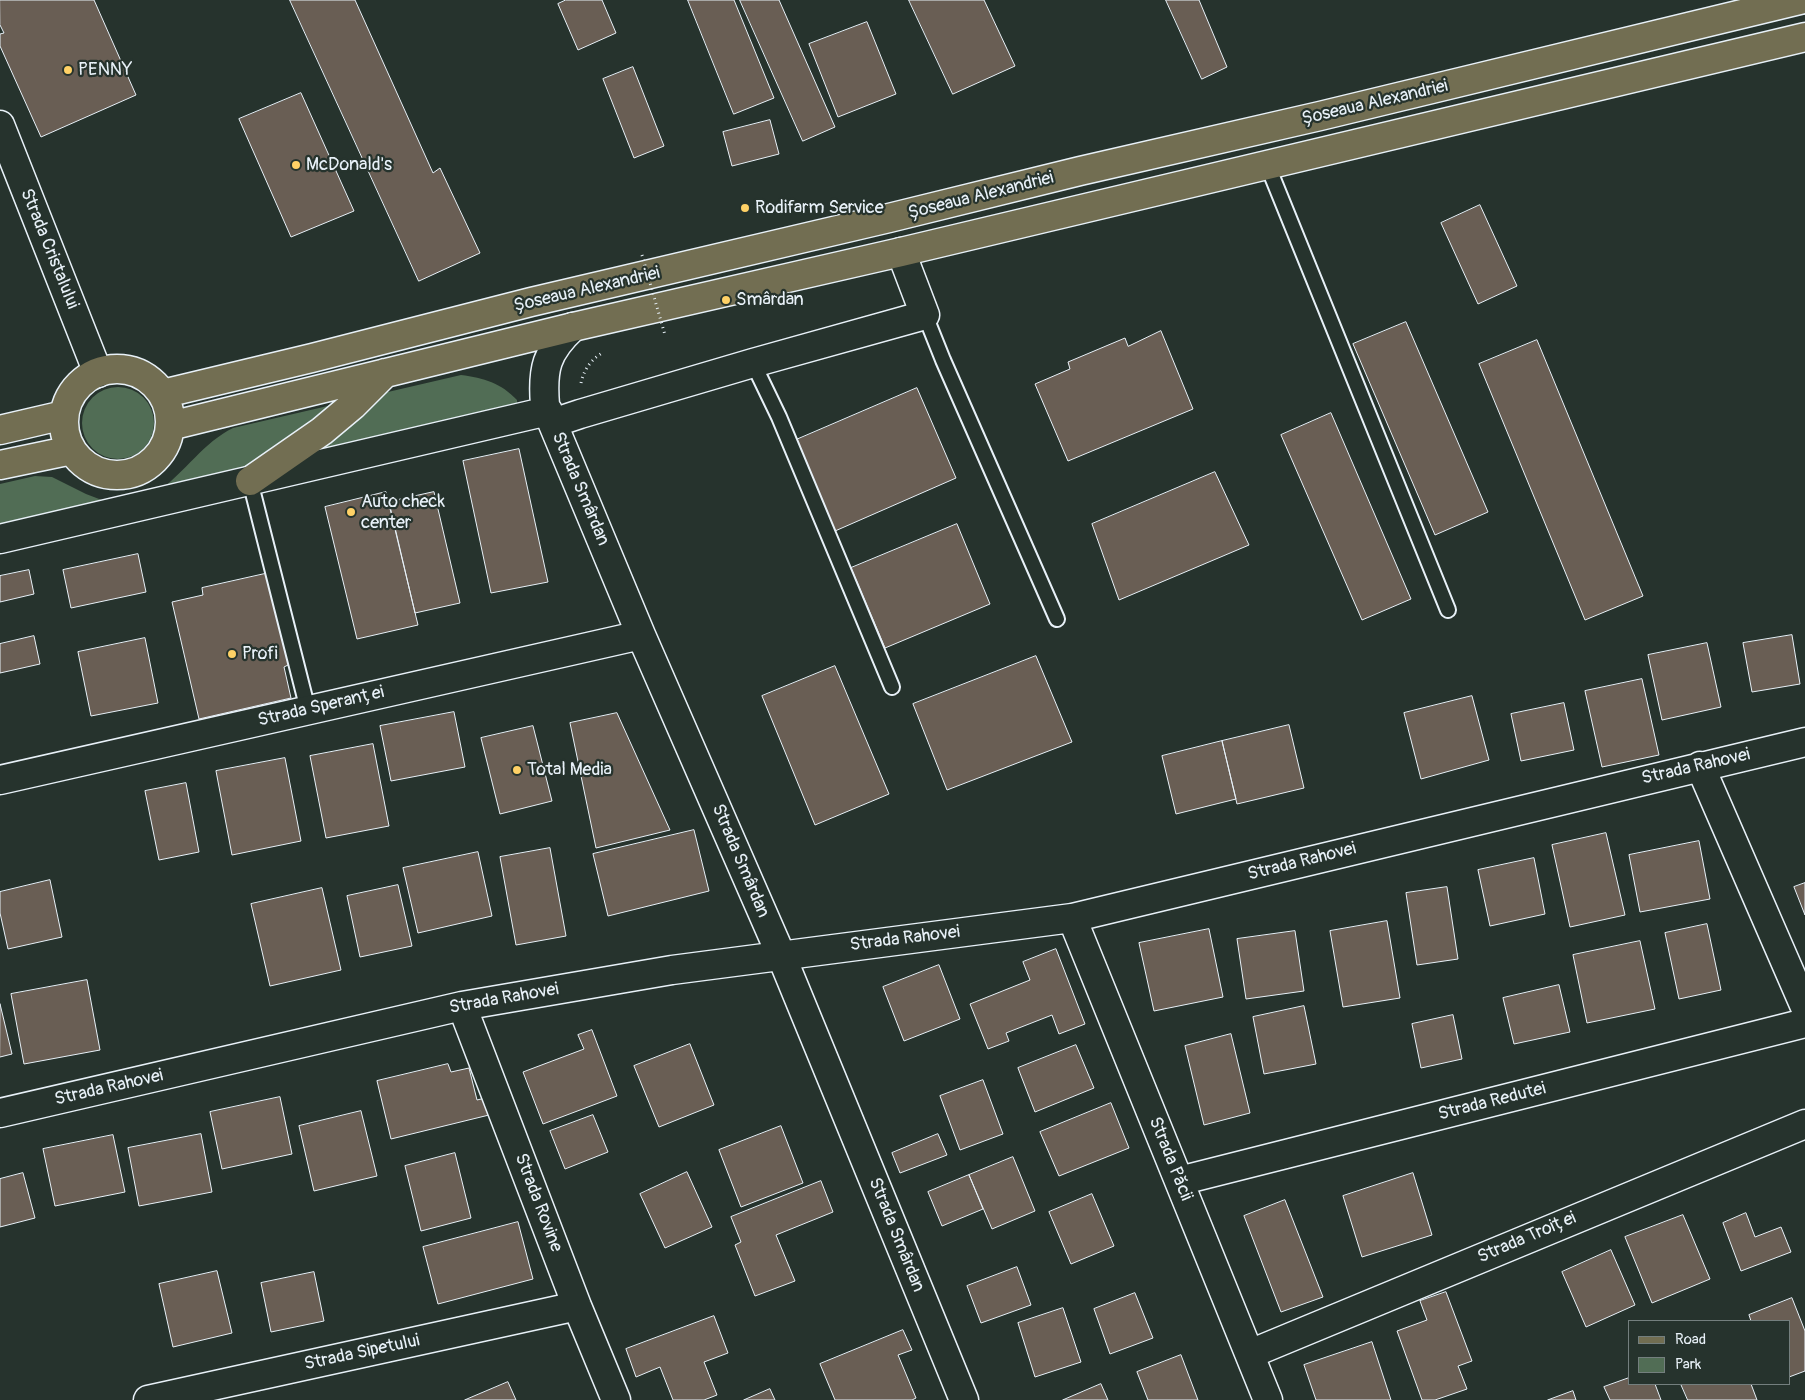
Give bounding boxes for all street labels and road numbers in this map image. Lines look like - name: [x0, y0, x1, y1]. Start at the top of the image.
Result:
- street label: Șoseaua Alexandriei: [1300, 76, 1450, 130]
- street label: Șoseaua Alexandriei: [906, 167, 1056, 225]
- street label: Strada Cristalului: [15, 186, 83, 312]
- street label: Șoseaua Alexandriei: [512, 263, 662, 317]
- street label: Strada Smârdan: [546, 429, 614, 549]
- street label: Strada Speranței: [256, 682, 386, 732]
- street label: Strada Rahovei: [1640, 744, 1752, 790]
- street label: Strada Smârdan: [706, 801, 774, 921]
- street label: Strada Rahovei: [1246, 838, 1358, 886]
- street label: Strada Rahovei: [849, 922, 961, 956]
- street label: Strada Rahovei: [448, 979, 560, 1019]
- street label: Strada Rahovei: [53, 1065, 165, 1111]
- street label: Strada Redutei: [1436, 1078, 1548, 1126]
- street label: Strada Păcii: [1143, 1114, 1197, 1204]
- street label: Strada Rovine: [509, 1151, 567, 1255]
- street label: Strada Smârdan: [863, 1175, 929, 1295]
- street label: Strada Troiței: [1474, 1208, 1580, 1268]
- street label: Strada Sipetului: [302, 1330, 422, 1376]

